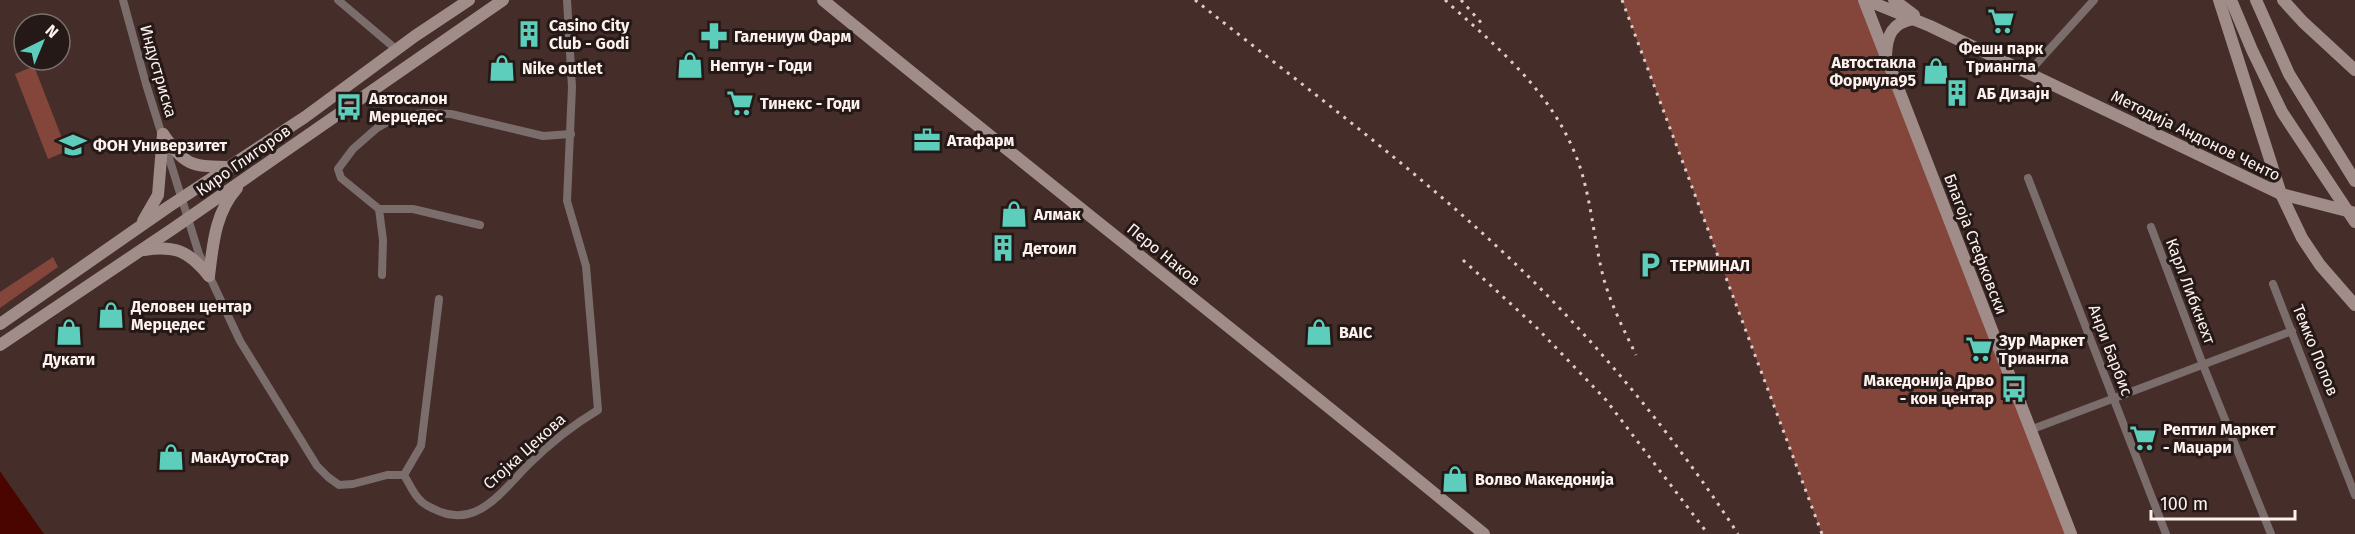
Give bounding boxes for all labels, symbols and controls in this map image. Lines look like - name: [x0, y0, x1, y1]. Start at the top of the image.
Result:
- supermarket icon: Фешн парк Триангла: [1986, 6, 2016, 36]
- north arrow: [12, 12, 72, 72]
- place label: Casino City Club - Godi: [549, 16, 630, 53]
- building icon: Casino City Club - Godi: [514, 19, 544, 49]
- text: N: [42, 21, 62, 42]
- pharmacy icon: Галениум Фарм: [699, 21, 729, 51]
- street label: Индустриска: [136, 23, 181, 120]
- place label: Галениум Фарм: [734, 27, 852, 46]
- place label: Фешн парк Триангла: [1959, 39, 2044, 76]
- shop icon: Нептун - Годи: [675, 50, 705, 80]
- shop icon: Nike outlet: [487, 53, 517, 83]
- place label: Автостакла Формула95: [1829, 53, 1916, 90]
- place label: Нептун - Годи: [710, 56, 812, 75]
- shop icon: Автостакла Формула95: [1921, 56, 1951, 86]
- place label: Nike outlet: [522, 59, 603, 78]
- building icon: АБ Дизајн: [1942, 78, 1972, 108]
- place label: АБ Дизајн: [1976, 84, 2050, 103]
- street label: Методија Андонов Ченто: [2108, 86, 2283, 185]
- supermarket icon: Тинекс - Годи: [725, 88, 755, 118]
- place label: Автосалон Мерцедес: [368, 89, 448, 126]
- bus stop icon: Автосалон Мерцедес: [334, 92, 364, 122]
- place label: Тинекс - Годи: [760, 94, 860, 113]
- street label: Киро Глигоров: [192, 121, 294, 200]
- office icon: Атафарм: [912, 125, 942, 155]
- school or university icon: ФОН Универзитет: [58, 130, 88, 160]
- place label: Атафарм: [946, 131, 1015, 150]
- place label: ФОН Универзитет: [93, 136, 228, 155]
- street label: Благоја Стефковски: [1940, 171, 2011, 317]
- shop icon: Алмак: [999, 199, 1029, 229]
- place label: Алмак: [1033, 205, 1081, 224]
- street label: Перо Наков: [1123, 219, 1204, 290]
- building icon: Детоил: [988, 233, 1018, 263]
- street label: Карл Либкнехт: [2162, 236, 2220, 347]
- place label: Детоил: [1022, 239, 1077, 258]
- parking icon: ТЕРМИНАЛ: [1635, 250, 1665, 280]
- place label: ТЕРМИНАЛ: [1670, 256, 1750, 275]
- place label: Деловен центар Мерцедес: [130, 297, 252, 334]
- shop icon: Деловен центар Мерцедес: [96, 300, 126, 330]
- street label: Анри Барбис: [2084, 302, 2137, 399]
- street label: Темко Попов: [2289, 302, 2342, 399]
- shop icon: Дукати: [54, 317, 84, 347]
- shop icon: BAIC: [1304, 317, 1334, 347]
- place label: BAIC: [1339, 323, 1373, 342]
- place label: Зур Маркет Триангла: [1998, 331, 2085, 368]
- supermarket icon: Зур Маркет Триангла: [1964, 334, 1994, 364]
- place label: Дукати: [42, 350, 95, 369]
- place label: Македонија Дрво - кон центар: [1864, 371, 1994, 408]
- bus stop icon: Македонија Дрво - кон центар: [1999, 374, 2029, 404]
- street label: Стојка Цекова: [479, 409, 569, 493]
- place label: Рептил Маркет - Маџари: [2163, 420, 2276, 457]
- supermarket icon: Рептил Маркет - Маџари: [2128, 423, 2158, 453]
- shop icon: МакАутоСтар: [156, 442, 186, 472]
- place label: МакАутоСтар: [191, 448, 289, 467]
- shop icon: Волво Македонија: [1440, 464, 1470, 494]
- place label: Волво Македонија: [1475, 470, 1614, 489]
- scale bar: [2151, 483, 2295, 521]
- text: 100 m: [2160, 493, 2208, 515]

